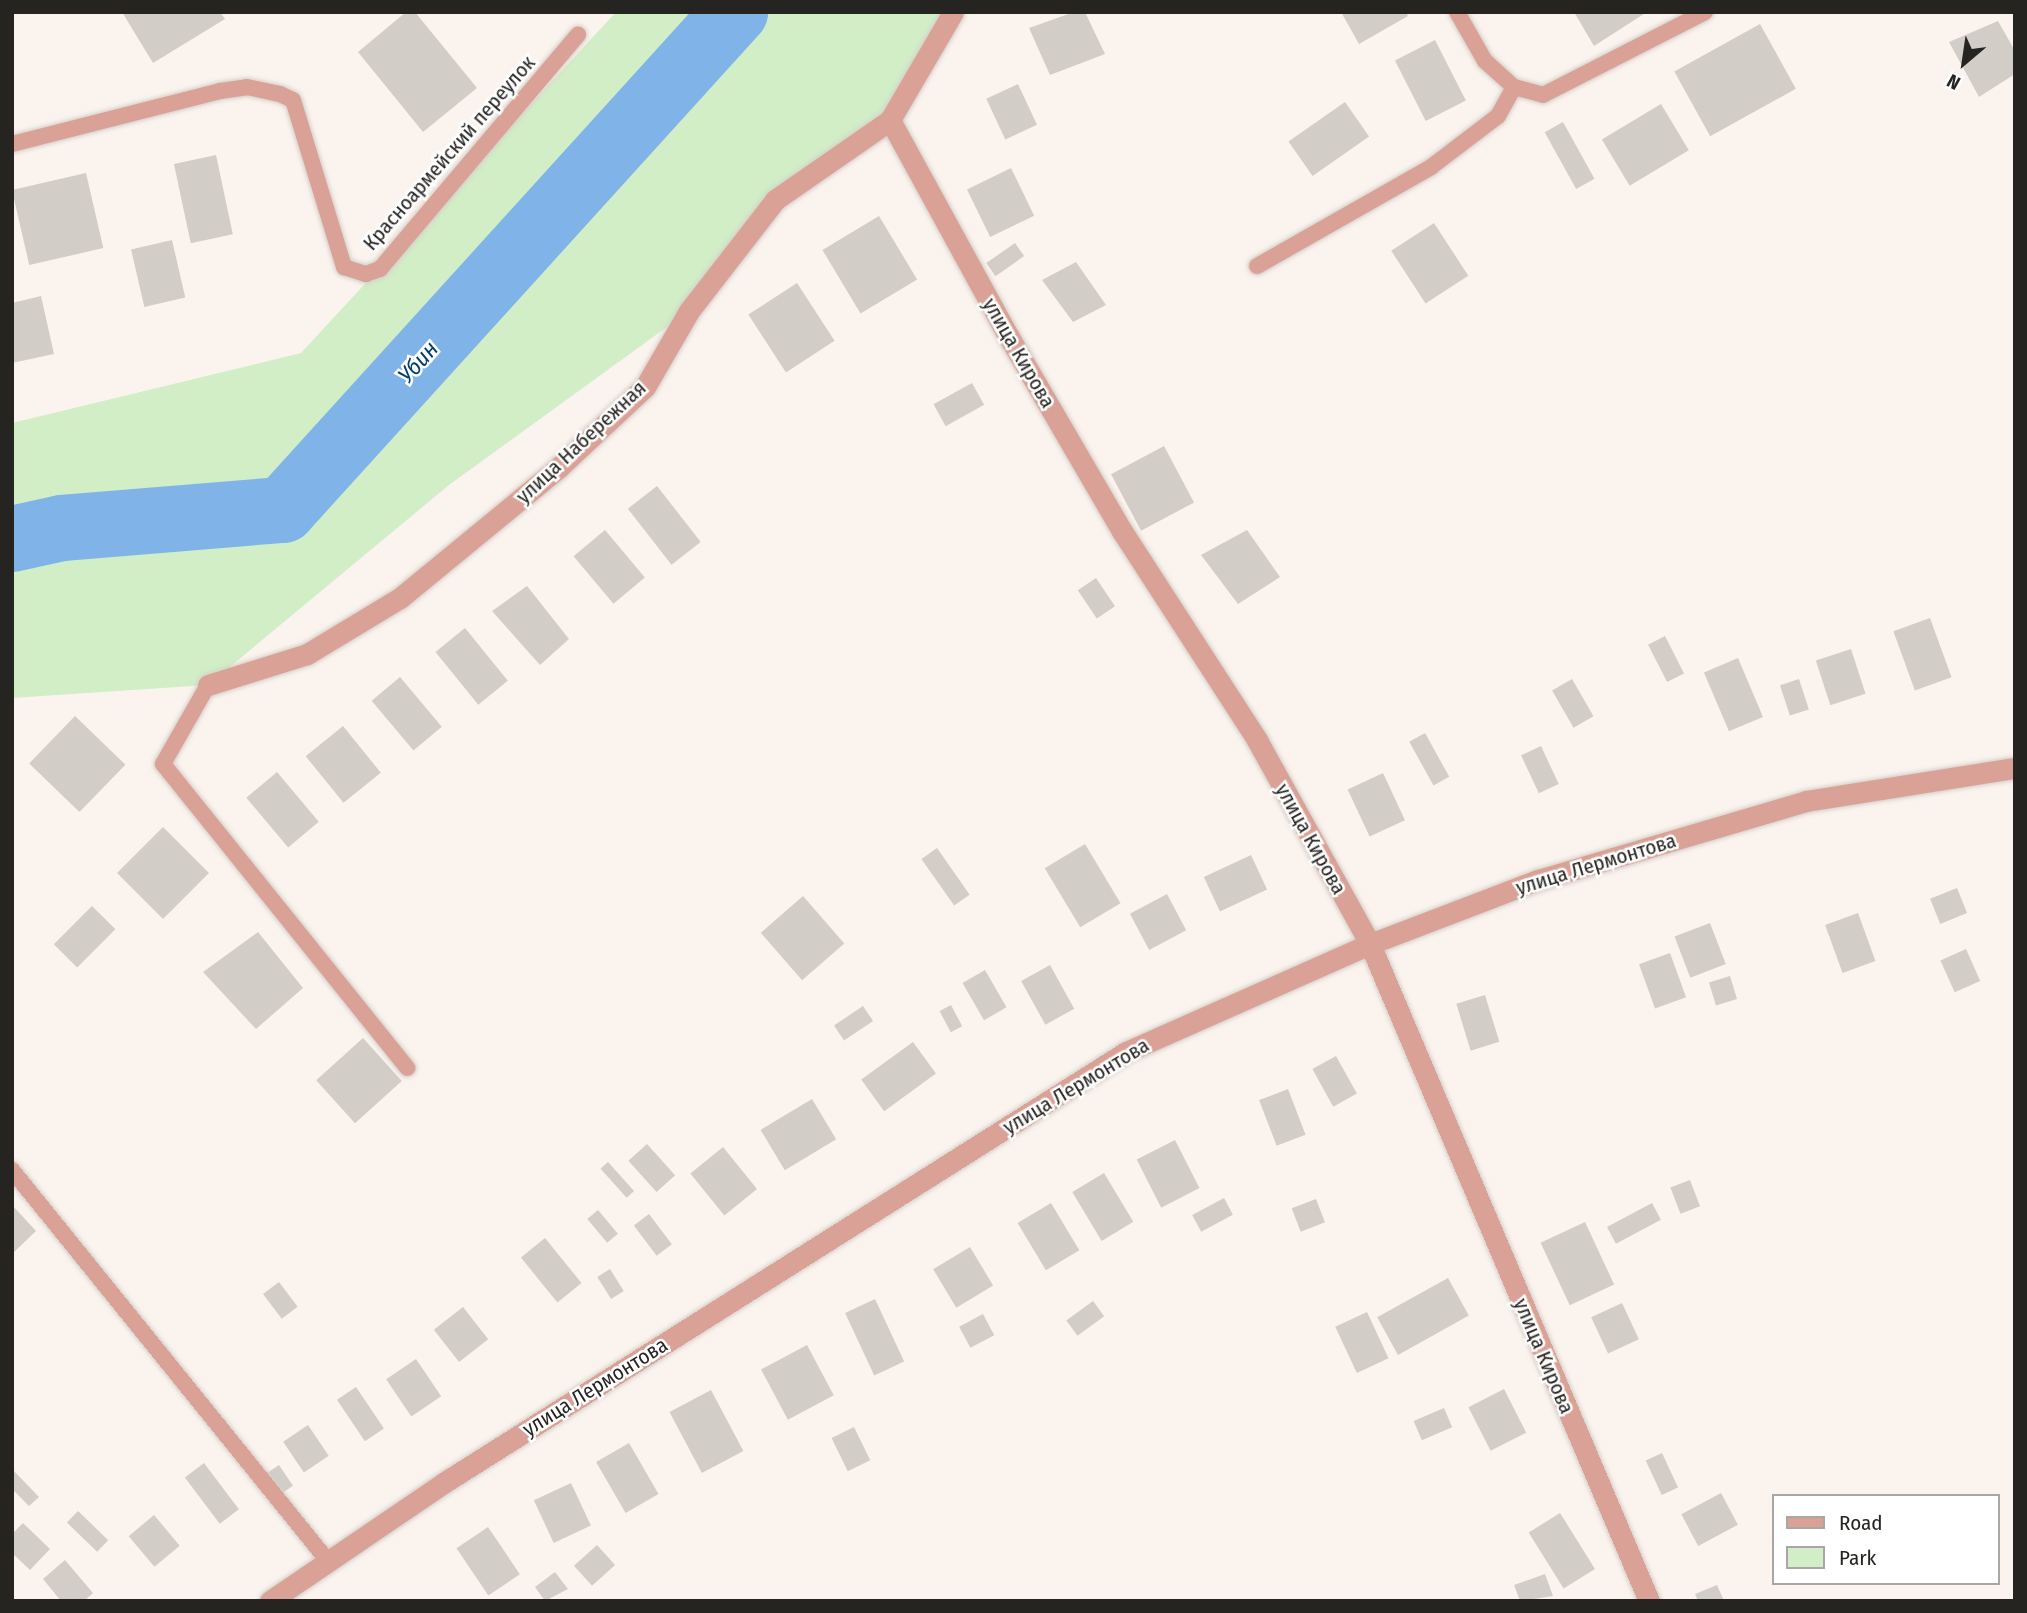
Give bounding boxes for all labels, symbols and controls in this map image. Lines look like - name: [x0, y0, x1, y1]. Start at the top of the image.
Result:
- north arrow: [1929, 28, 1999, 98]
- street label: Красноармейский переулок: [358, 51, 540, 255]
- text: N: [1943, 69, 1964, 95]
- street label: улица Кирова: [977, 293, 1061, 413]
- water label: Убин: [392, 335, 444, 389]
- street label: улица Набережная: [511, 375, 651, 509]
- street label: улица Кирова: [1270, 779, 1352, 899]
- street label: улица Лермонтова: [1513, 828, 1679, 900]
- street label: улица Лермонтова: [998, 1032, 1154, 1140]
- street label: улица Кирова: [1508, 1295, 1580, 1417]
- street label: улица Лермонтова: [518, 1332, 672, 1442]
- legend: [1772, 1494, 1999, 1585]
- text: Road: [1839, 1510, 1883, 1536]
- text: Park: [1839, 1545, 1876, 1571]

